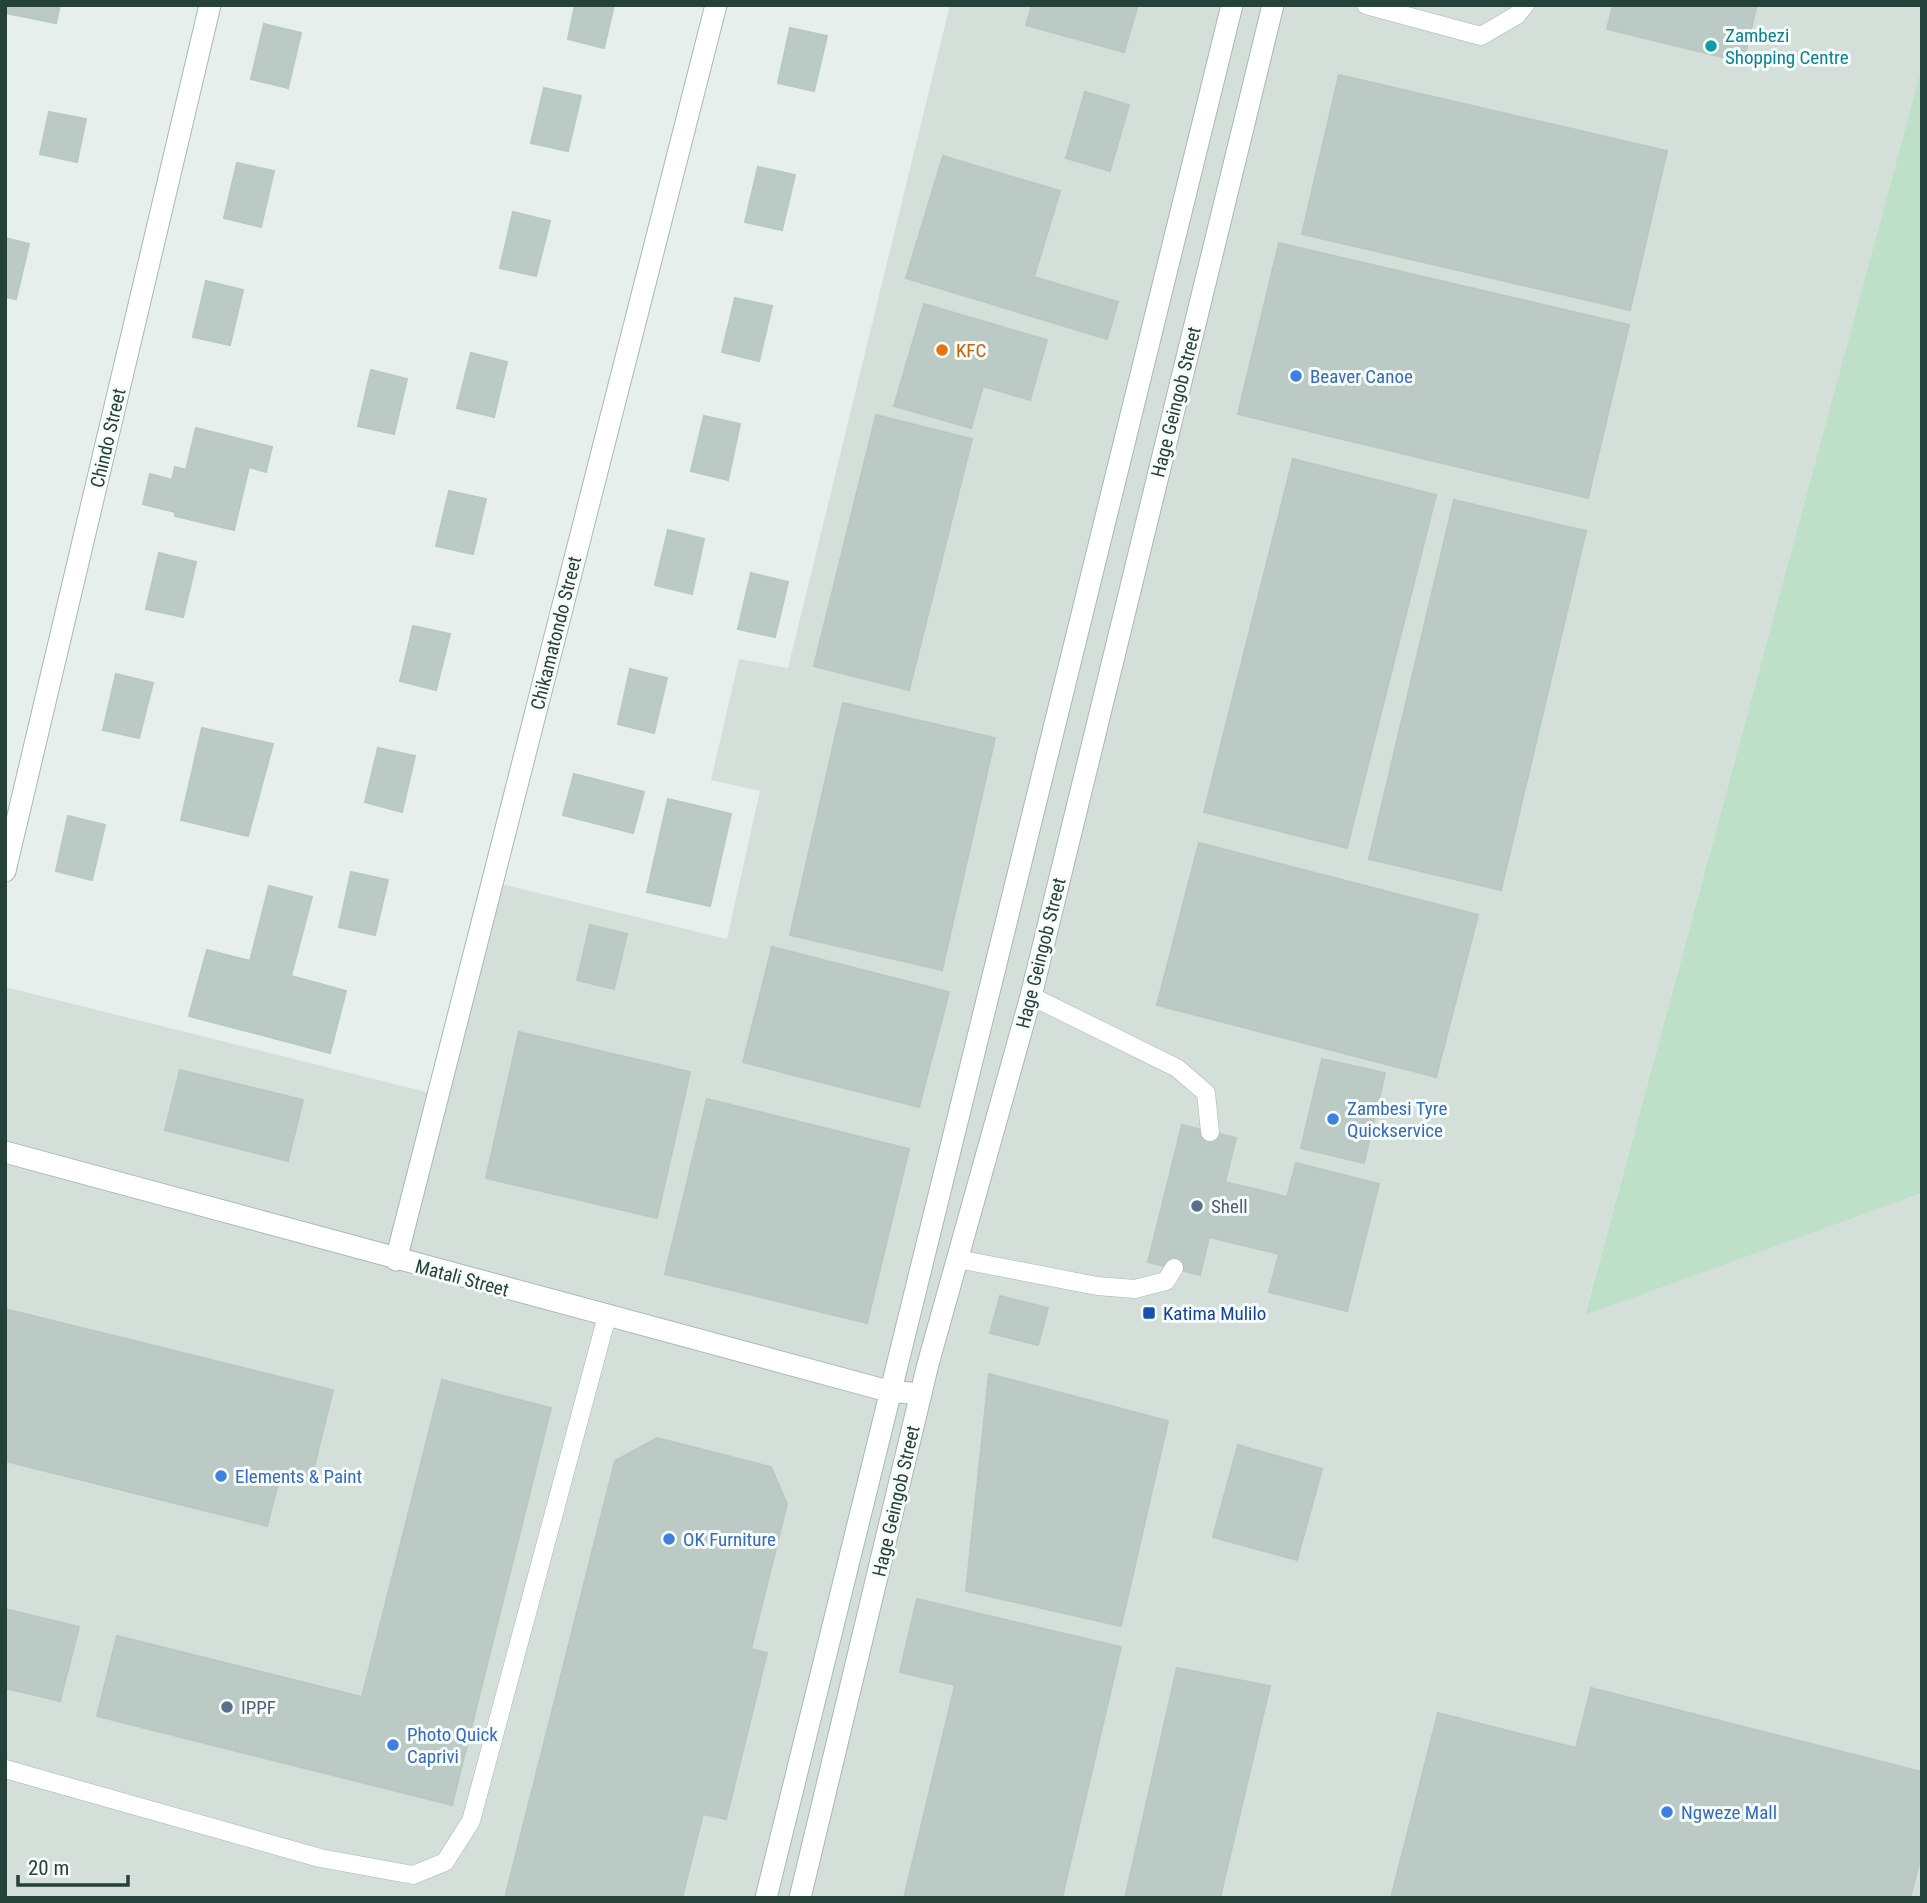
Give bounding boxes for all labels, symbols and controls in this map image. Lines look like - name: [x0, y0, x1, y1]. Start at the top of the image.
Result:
- place label: Zambezi Shopping Centre: [1725, 24, 1849, 69]
- marker: Zambezi Shopping Centre: [1703, 38, 1719, 54]
- street label: Hage Geingob Street: [1146, 324, 1206, 480]
- place label: KFC: [956, 339, 986, 362]
- marker: KFC: [934, 342, 950, 358]
- place label: Beaver Canoe: [1310, 365, 1413, 388]
- marker: Beaver Canoe: [1288, 368, 1304, 384]
- street label: Chindo Street: [85, 386, 131, 490]
- street label: Chikamatondo Street: [526, 554, 586, 712]
- street label: Hage Geingob Street: [1011, 875, 1071, 1031]
- place label: Zambesi Tyre Quickservice: [1347, 1097, 1447, 1142]
- marker: Zambesi Tyre Quickservice: [1325, 1111, 1341, 1127]
- place label: Shell: [1211, 1195, 1248, 1218]
- marker: Shell: [1189, 1198, 1205, 1214]
- street label: Matali Street: [413, 1254, 511, 1302]
- place label: Katima Mulilo: [1163, 1302, 1266, 1325]
- marker: Katima Mulilo: [1141, 1305, 1157, 1321]
- street label: Hage Geingob Street: [867, 1423, 925, 1579]
- place label: Elements & Paint: [235, 1465, 362, 1488]
- marker: Elements & Paint: [213, 1468, 229, 1484]
- place label: OK Furniture: [683, 1528, 776, 1551]
- marker: OK Furniture: [661, 1531, 677, 1547]
- place label: IPPF: [241, 1696, 276, 1719]
- marker: IPPF: [219, 1699, 235, 1715]
- place label: Photo Quick Caprivi: [407, 1723, 498, 1768]
- marker: Photo Quick Caprivi: [385, 1737, 401, 1753]
- place label: Ngweze Mall: [1681, 1801, 1777, 1824]
- marker: Ngweze Mall: [1659, 1804, 1675, 1820]
- scale bar: [18, 1843, 128, 1887]
- text: 20 m: [28, 1856, 69, 1880]

